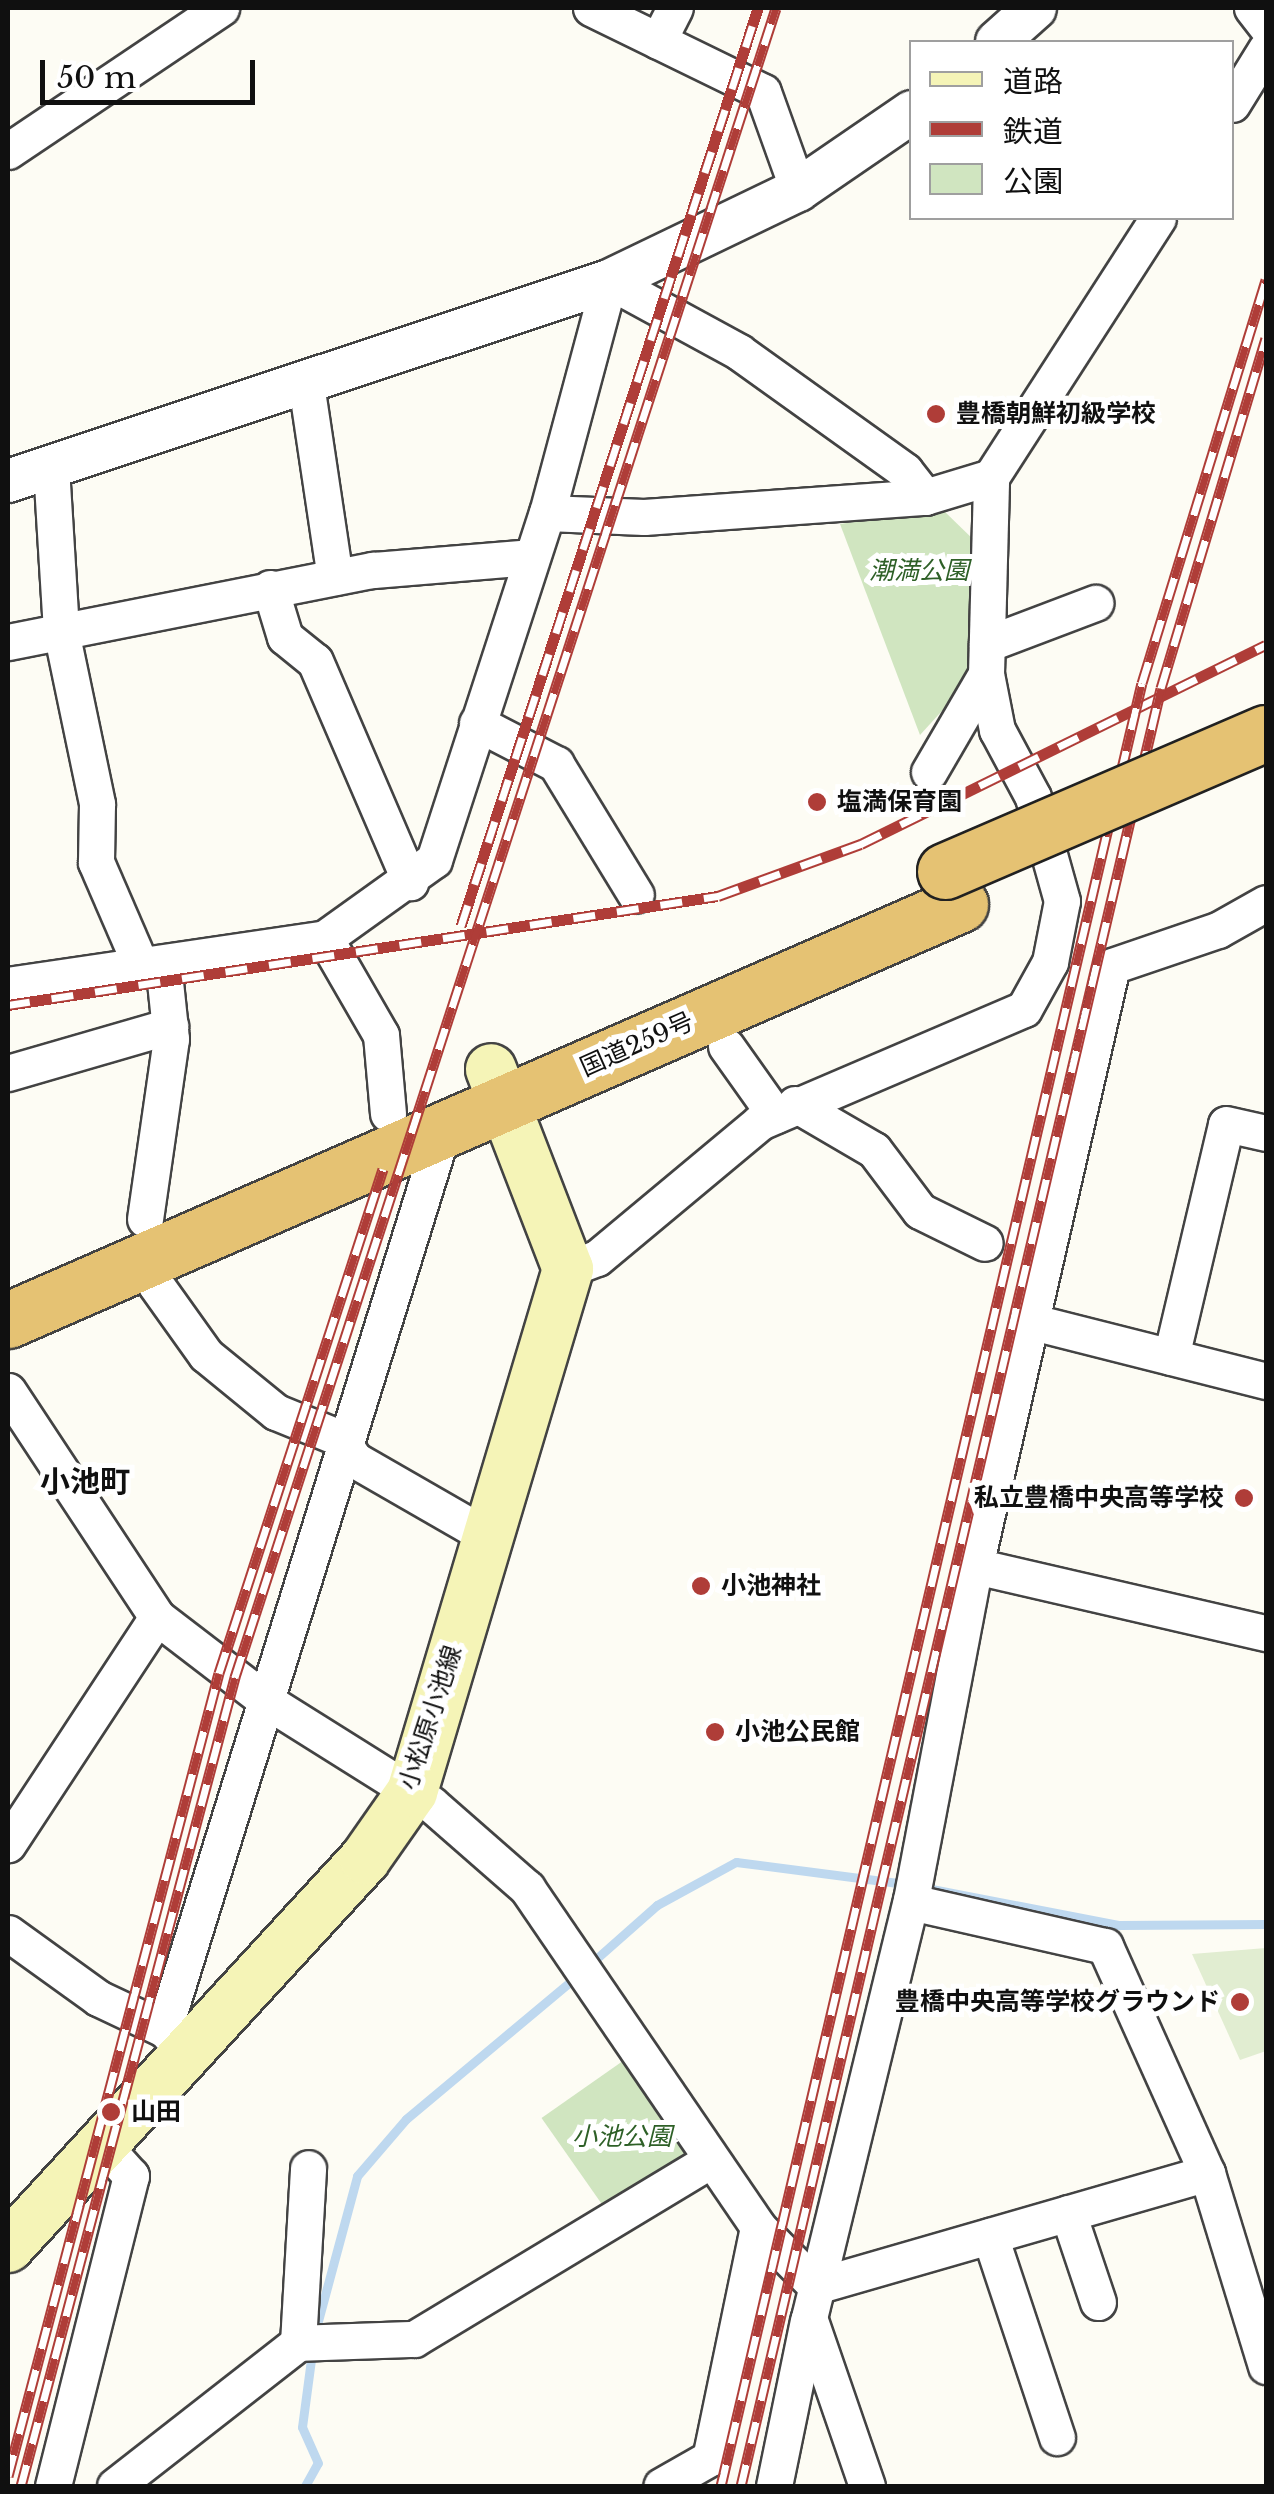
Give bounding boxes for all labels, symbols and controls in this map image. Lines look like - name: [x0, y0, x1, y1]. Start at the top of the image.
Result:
- scale bar: [45, 40, 260, 102]
- legend: [909, 40, 1234, 220]
- text: 50 m: [57, 59, 136, 96]
- text: 道路: [1003, 63, 1063, 100]
- text: 鉄道: [1003, 113, 1063, 150]
- text: 公園: [1003, 163, 1063, 200]
- place label: 豊橋朝鮮初級学校: [956, 399, 1156, 429]
- marker: 豊橋朝鮮初級学校: [925, 403, 947, 425]
- park label: 潮満公園: [869, 556, 969, 586]
- place label: 塩満保育園: [837, 787, 962, 817]
- marker: 塩満保育園: [806, 791, 828, 813]
- street label: 国道259号: [576, 1007, 698, 1083]
- district label: 小池町: [40, 1464, 130, 1500]
- place label: 私立豊橋中央高等学校: [974, 1483, 1224, 1513]
- marker: 私立豊橋中央高等学校: [1233, 1487, 1255, 1509]
- place label: 小池神社: [721, 1571, 821, 1601]
- marker: 小池神社: [690, 1575, 712, 1597]
- street label: 小松原小池線: [394, 1642, 468, 1794]
- place label: 小池公民館: [735, 1717, 860, 1747]
- marker: 小池公民館: [704, 1721, 726, 1743]
- place label: 豊橋中央高等学校グラウンド: [895, 1987, 1220, 2017]
- marker: 豊橋中央高等学校グラウンド: [1229, 1991, 1251, 2013]
- place label: 山田: [131, 2097, 181, 2127]
- marker: 山田: [100, 2101, 122, 2123]
- park label: 小池公園: [572, 2122, 672, 2152]

